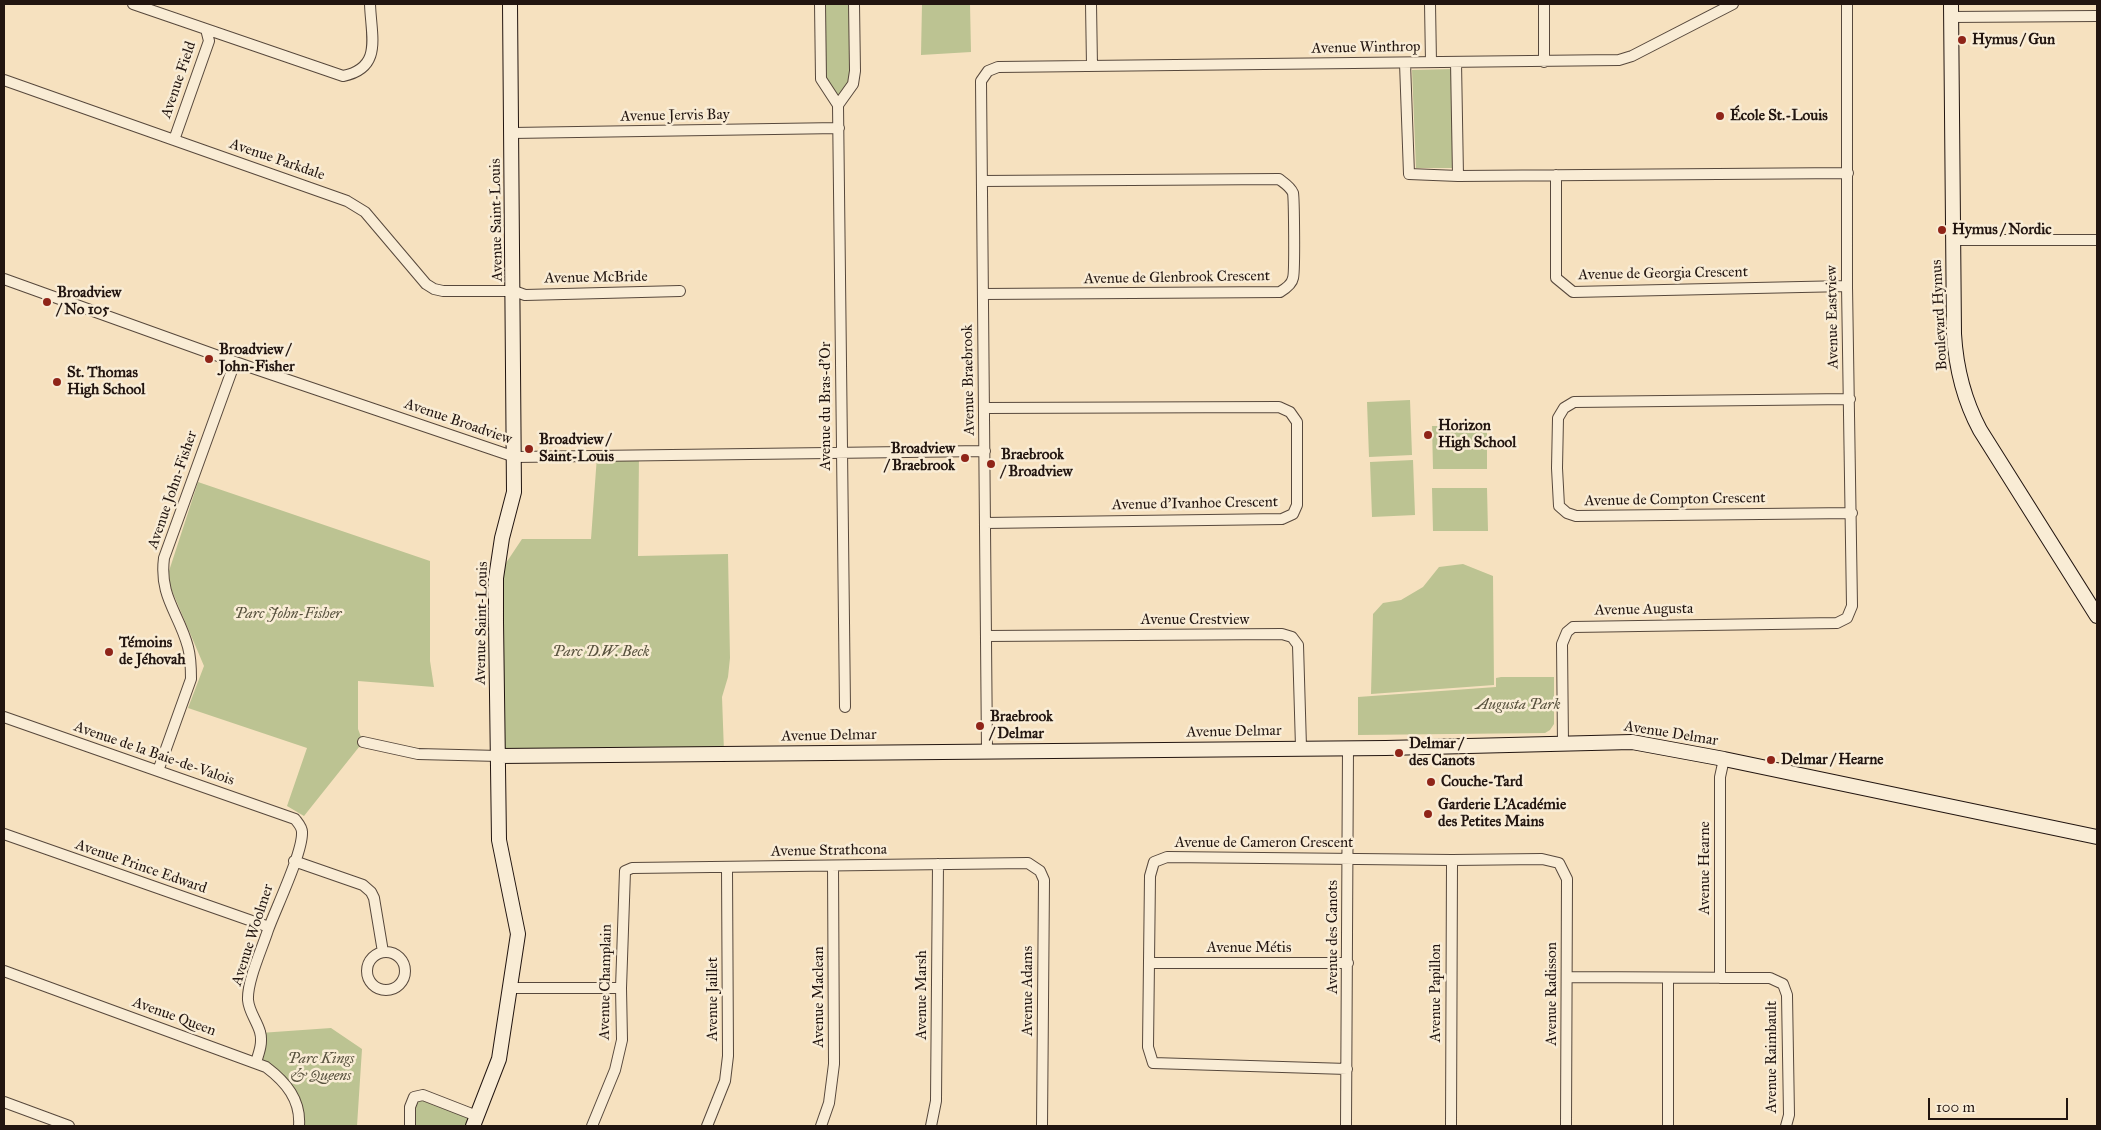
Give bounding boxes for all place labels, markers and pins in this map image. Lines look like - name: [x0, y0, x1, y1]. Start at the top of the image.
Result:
- place label: Hymus / Gun: [1972, 31, 2055, 49]
- marker: Hymus / Gun: [1956, 34, 1968, 46]
- place label: École St.-Louis: [1730, 107, 1828, 125]
- marker: École St.-Louis: [1714, 110, 1726, 122]
- place label: Hymus / Nordic: [1952, 221, 2052, 239]
- marker: Hymus / Nordic: [1936, 224, 1948, 236]
- place label: Broadview / No 105: [57, 284, 121, 319]
- marker: Broadview / No 105: [41, 296, 53, 308]
- place label: Broadview / John-Fisher: [219, 341, 295, 376]
- marker: Broadview / John-Fisher: [203, 353, 215, 365]
- place label: St. Thomas High School: [67, 364, 145, 399]
- marker: St. Thomas High School: [51, 376, 63, 388]
- place label: Horizon High School: [1438, 417, 1516, 452]
- marker: Horizon High School: [1422, 429, 1434, 441]
- place label: Broadview / Saint-Louis: [539, 431, 614, 466]
- place label: Broadview / Braebrook: [885, 440, 955, 475]
- marker: Broadview / Saint-Louis: [523, 443, 535, 455]
- place label: Braebrook / Broadview: [1001, 446, 1073, 481]
- marker: Broadview / Braebrook: [959, 452, 971, 464]
- marker: Braebrook / Broadview: [985, 458, 997, 470]
- place label: Témoins de Jéhovah: [119, 634, 186, 669]
- marker: Témoins de Jéhovah: [103, 646, 115, 658]
- place label: Braebrook / Delmar: [990, 708, 1053, 743]
- marker: Braebrook / Delmar: [974, 720, 986, 732]
- place label: Delmar / des Canots: [1409, 735, 1475, 770]
- marker: Delmar / des Canots: [1393, 747, 1405, 759]
- place label: Delmar / Hearne: [1781, 751, 1884, 769]
- marker: Delmar / Hearne: [1765, 754, 1777, 766]
- place label: Couche-Tard: [1441, 773, 1523, 791]
- marker: Couche-Tard: [1425, 776, 1437, 788]
- place label: Garderie L'Académie des Petites Mains: [1438, 796, 1566, 831]
- marker: Garderie L'Académie des Petites Mains: [1422, 808, 1434, 820]

